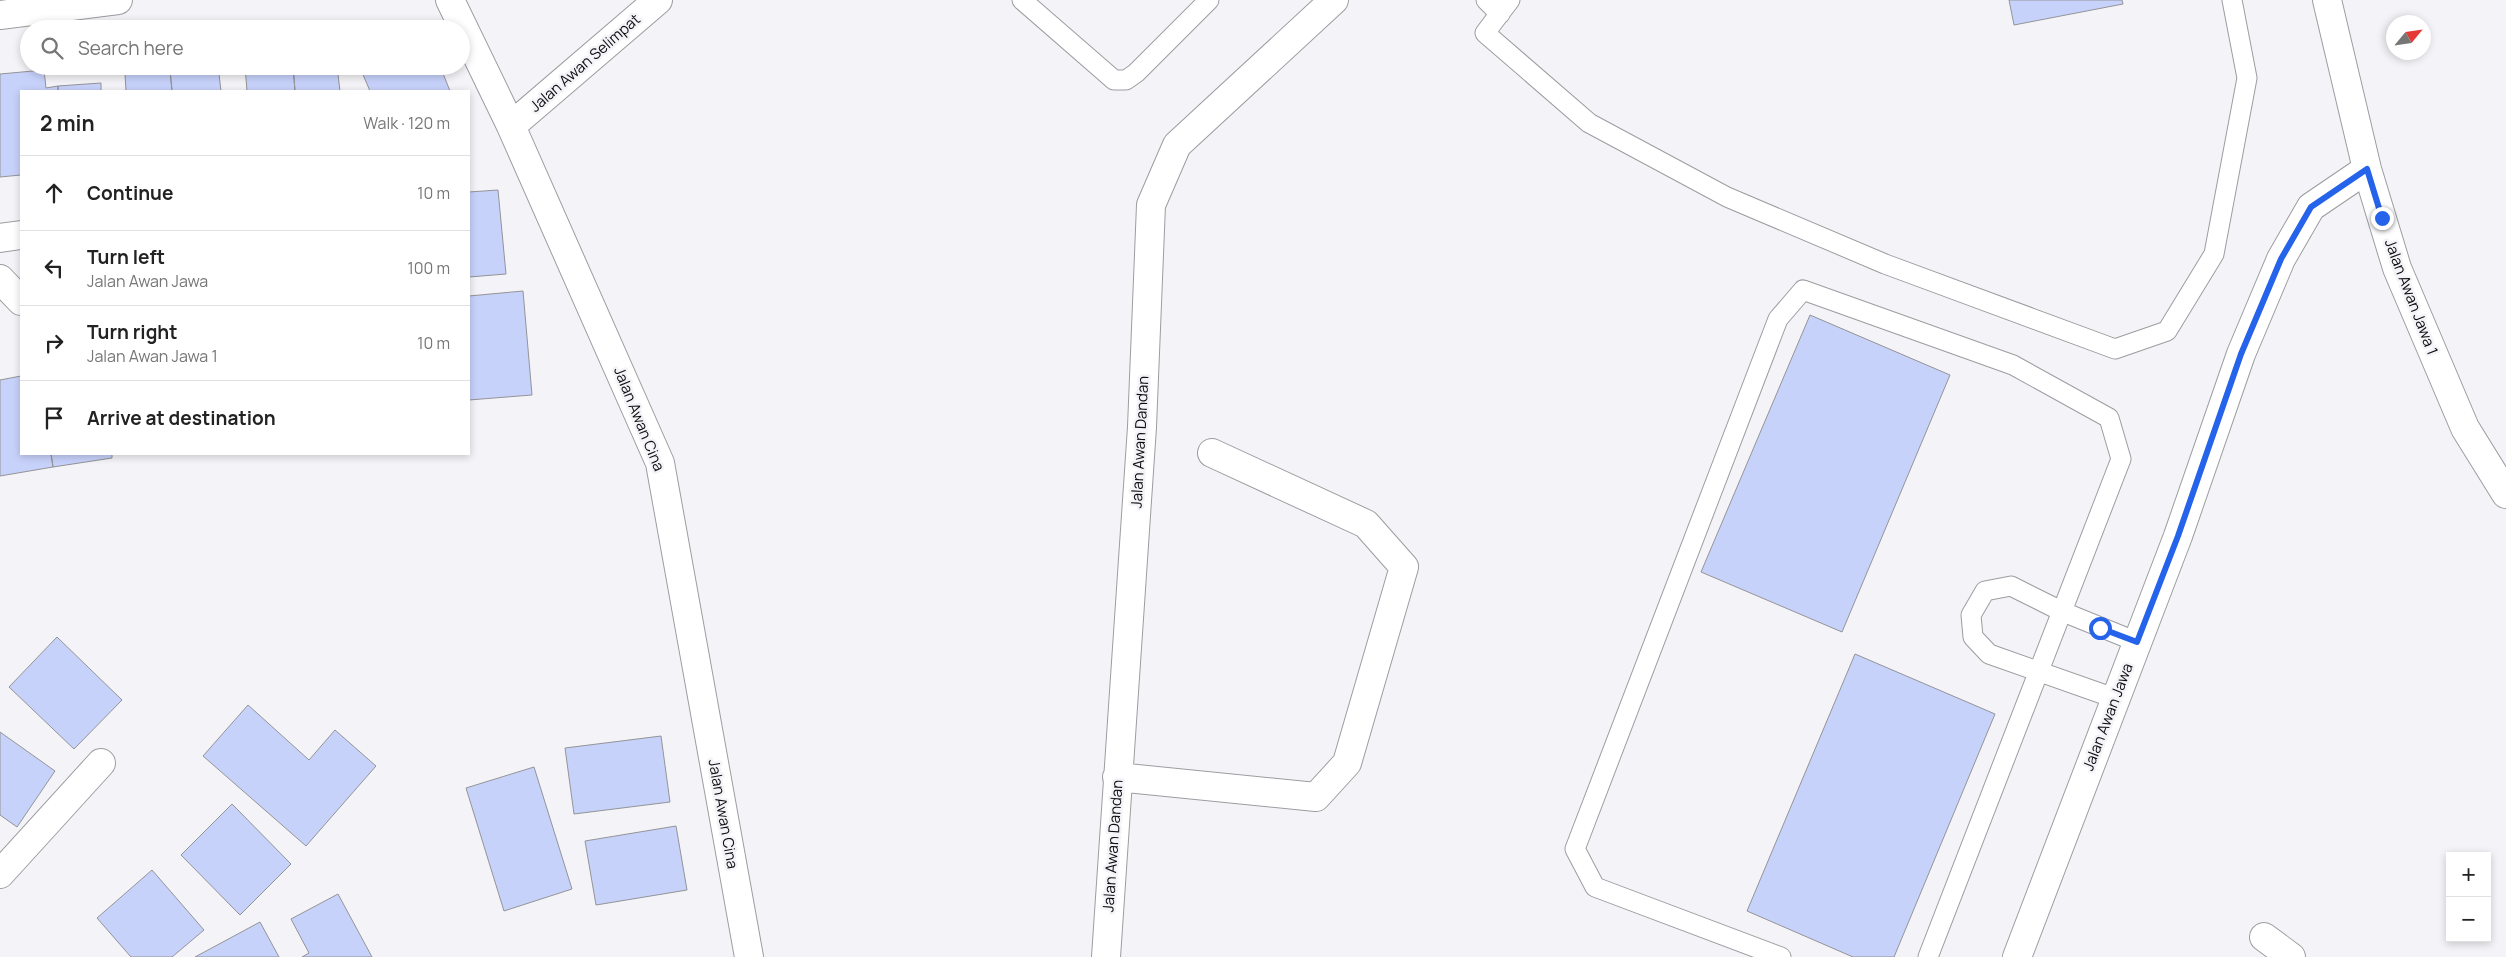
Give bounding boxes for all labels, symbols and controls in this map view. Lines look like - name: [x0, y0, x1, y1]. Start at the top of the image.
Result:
- street label: Jalan Awan Selimpat: [525, 9, 644, 117]
- north arrow: [2386, 15, 2431, 60]
- search box: [20, 20, 470, 75]
- icon: search: [38, 34, 66, 62]
- text: Search here: [78, 35, 184, 61]
- text: 2 min: [40, 109, 95, 137]
- text: Walk · 120 m: [363, 112, 450, 134]
- icon: ahead: [40, 179, 68, 207]
- text: Continue: [87, 180, 173, 206]
- text: 10 m: [417, 182, 450, 204]
- route end: [2371, 207, 2394, 230]
- street label: Jalan Awan Jawa 1: [2380, 236, 2443, 358]
- text: Turn left: [87, 244, 165, 270]
- icon: left: [40, 254, 68, 282]
- text: 100 m: [407, 257, 450, 279]
- text: Jalan Awan Jawa: [87, 270, 208, 292]
- text: Turn right: [87, 319, 177, 345]
- icon: right: [40, 329, 68, 357]
- text: 10 m: [417, 332, 450, 354]
- text: Jalan Awan Jawa 1: [87, 345, 218, 367]
- street label: Jalan Awan Cina: [609, 364, 670, 474]
- street label: Jalan Awan Dandan: [1126, 375, 1153, 509]
- icon: arrive: [40, 404, 68, 432]
- text: Arrive at destination: [87, 405, 276, 431]
- route start: [2089, 617, 2112, 640]
- street label: Jalan Awan Jawa: [2077, 660, 2138, 774]
- street label: Jalan Awan Cina: [704, 758, 743, 870]
- street label: Jalan Awan Dandan: [1097, 779, 1128, 913]
- map controls: [2446, 852, 2491, 942]
- button: +: [2446, 852, 2491, 897]
- button: −: [2446, 897, 2491, 942]

